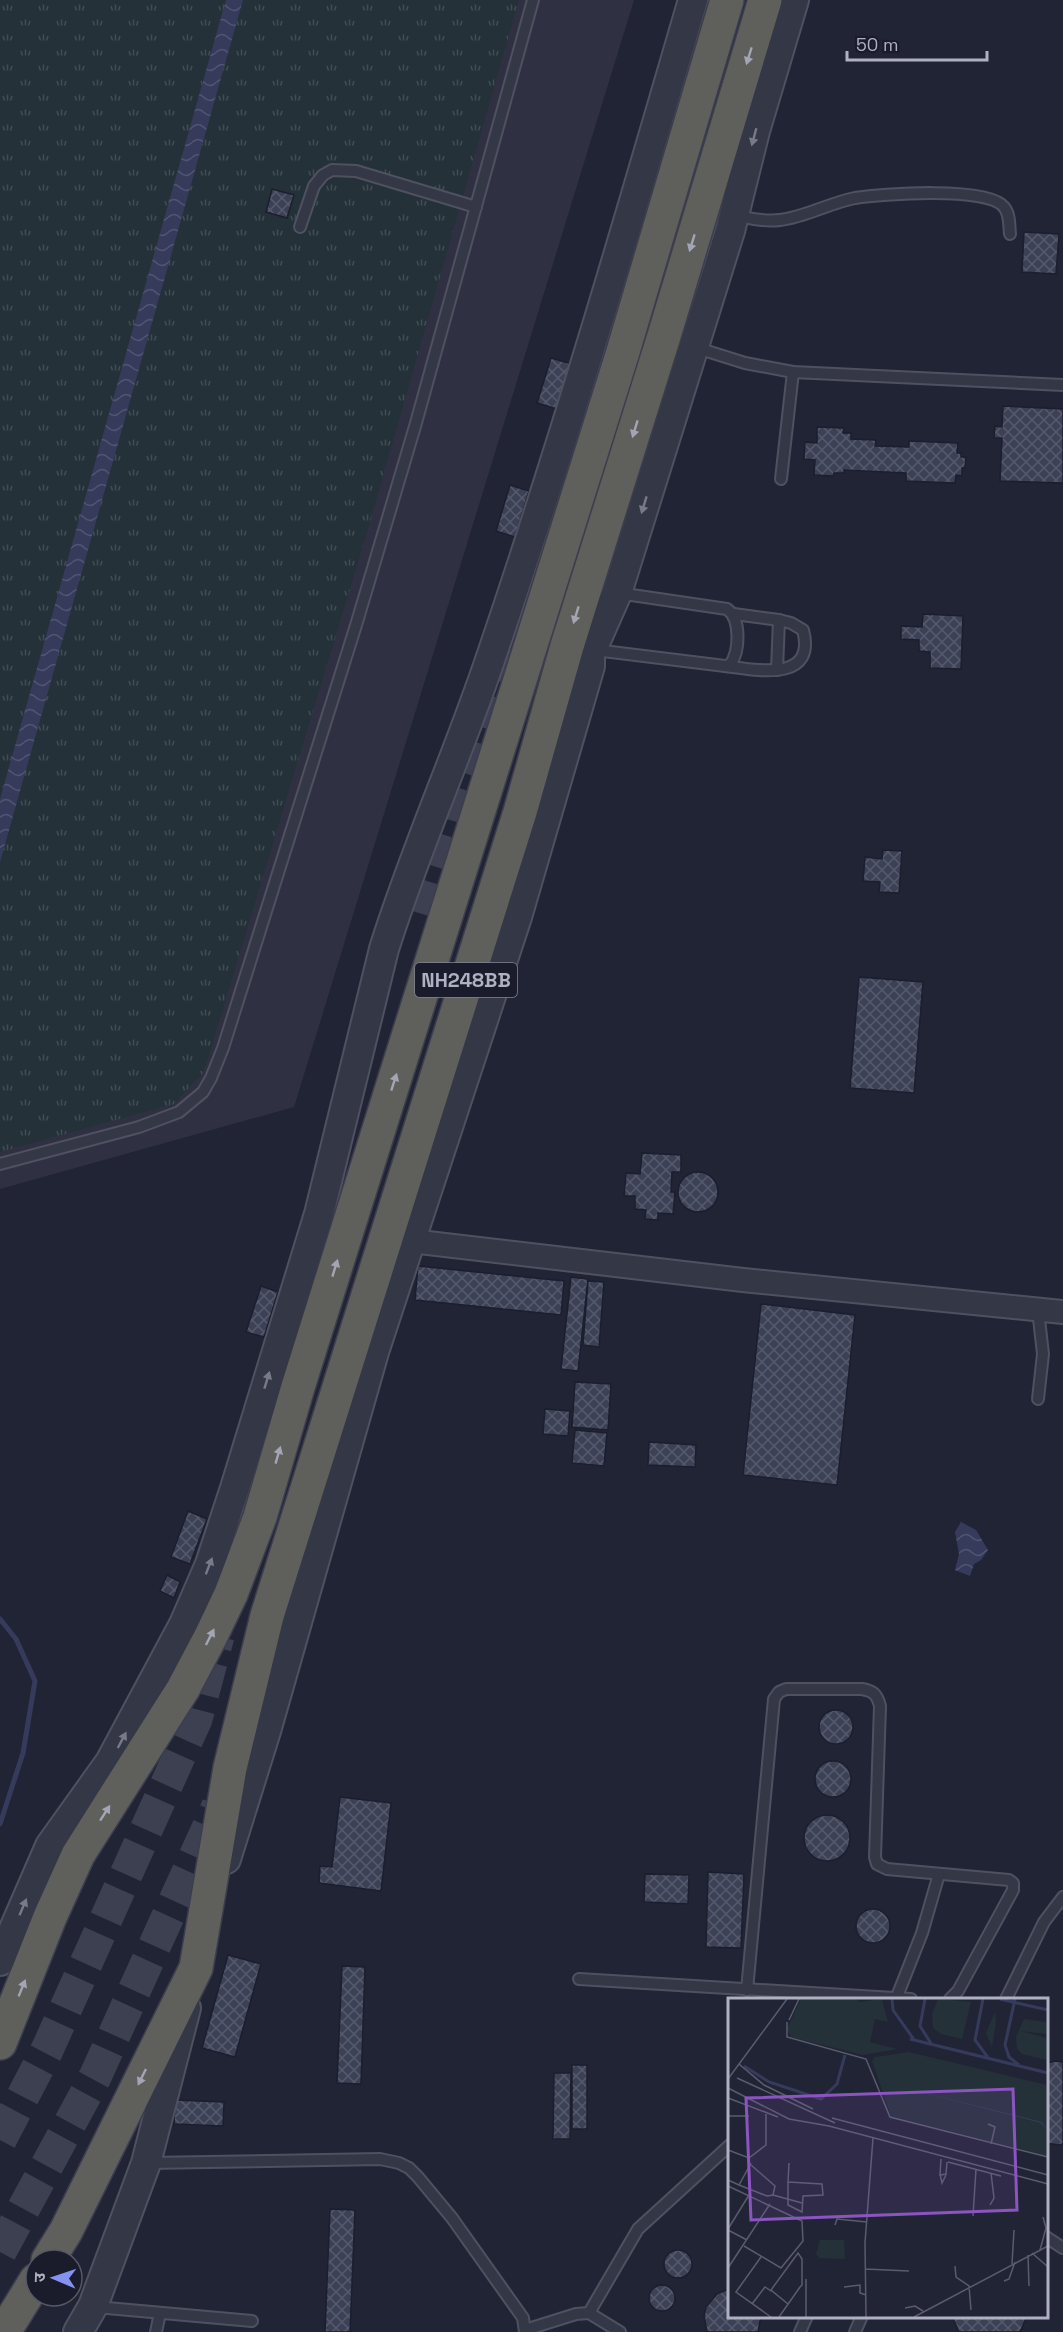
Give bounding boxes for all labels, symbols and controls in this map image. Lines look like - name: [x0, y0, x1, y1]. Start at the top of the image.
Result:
- scale bar: [847, 24, 986, 62]
- text: 50 m: [856, 33, 898, 56]
- one-way arrow: [744, 47, 753, 65]
- one-way arrow: [749, 128, 758, 146]
- one-way arrow: [687, 234, 696, 252]
- one-way arrow: [630, 420, 639, 438]
- one-way arrow: [639, 496, 648, 514]
- one-way arrow: [571, 606, 581, 624]
- road number: NH248BB: [415, 963, 517, 997]
- one-way arrow: [390, 1073, 399, 1091]
- one-way arrow: [331, 1259, 340, 1277]
- one-way arrow: [263, 1371, 273, 1389]
- one-way arrow: [274, 1446, 283, 1464]
- one-way arrow: [205, 1557, 214, 1575]
- one-way arrow: [206, 1629, 215, 1646]
- one-way arrow: [117, 1732, 127, 1749]
- one-way arrow: [99, 1805, 110, 1821]
- one-way arrow: [18, 1898, 28, 1916]
- one-way arrow: [17, 1979, 27, 1997]
- inset map: [728, 1998, 1048, 2317]
- one-way arrow: [138, 2068, 147, 2085]
- north arrow: [24, 2248, 84, 2308]
- text: उ: [29, 2272, 50, 2283]

